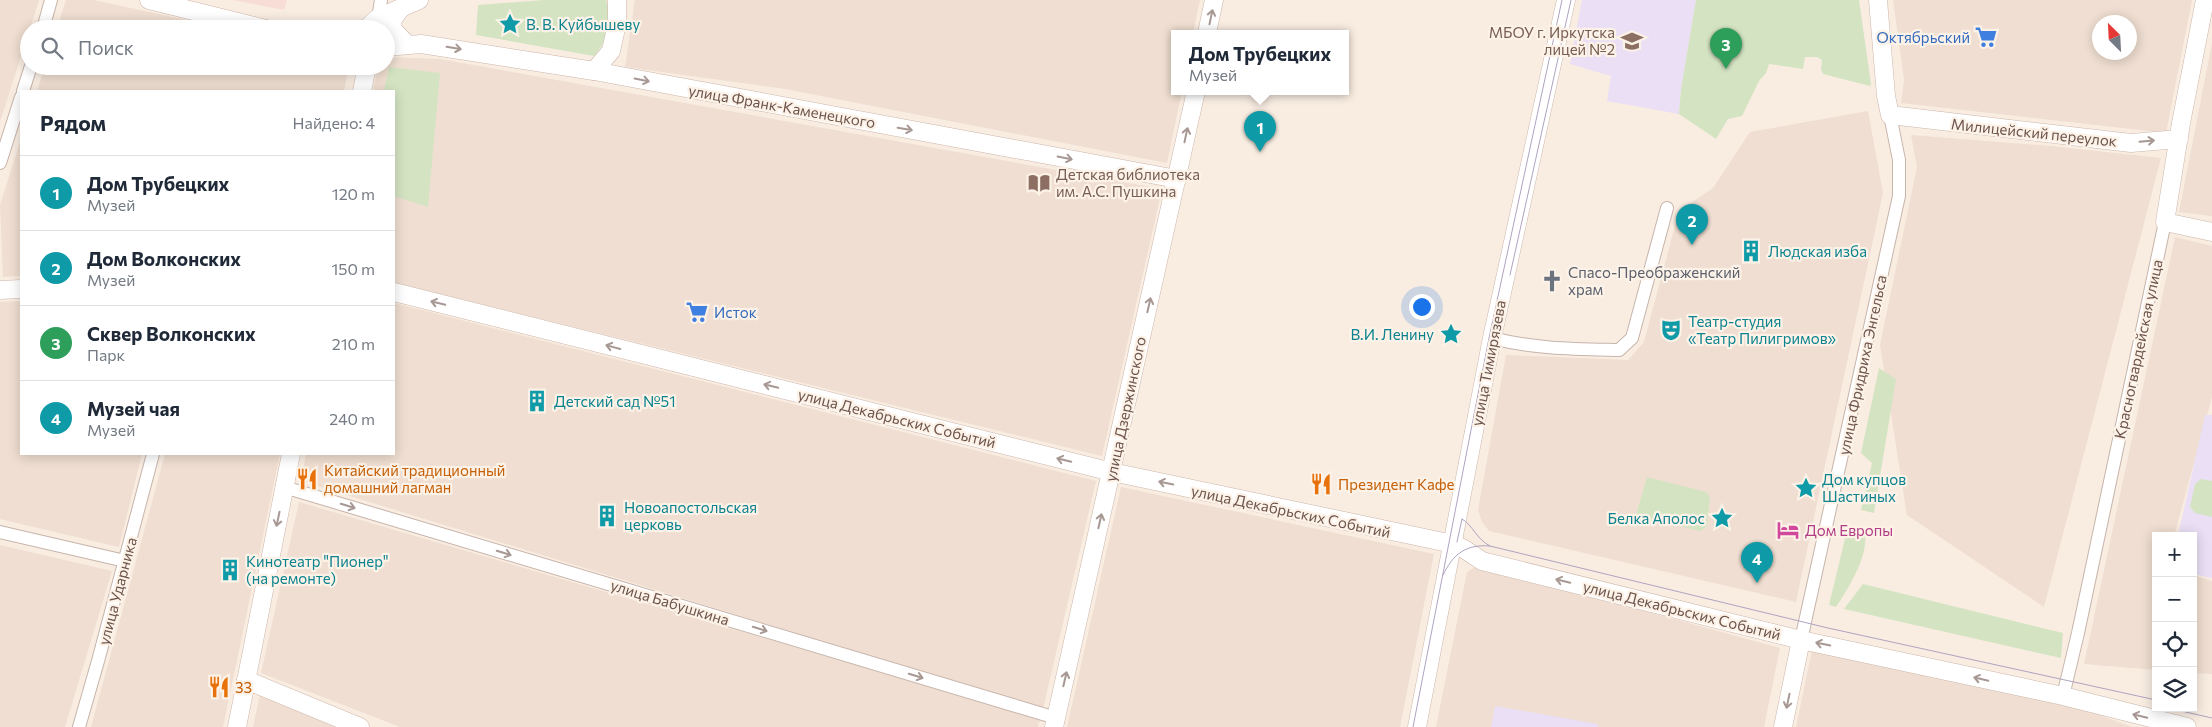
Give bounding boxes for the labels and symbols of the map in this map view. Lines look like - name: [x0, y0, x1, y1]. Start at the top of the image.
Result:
- one-way arrow: [1207, 9, 1216, 25]
- place icon: В. В. Куйбышеву: [497, 11, 523, 37]
- place label: В. В. Куйбышеву: [526, 15, 640, 33]
- north arrow: [2092, 15, 2137, 60]
- place label: МБОУ г. Иркутска лицей №2: [1489, 23, 1615, 58]
- supermarket icon: Октябрьский: [1973, 24, 1999, 50]
- school or university icon: МБОУ г. Иркутска лицей №2: [1619, 28, 1645, 54]
- pin: 3: [1710, 28, 1742, 69]
- place label: Октябрьский: [1877, 28, 1970, 46]
- one-way arrow: [446, 44, 462, 54]
- one-way arrow: [634, 76, 650, 86]
- street label: улица Франк-Каменецкого: [687, 81, 877, 131]
- pin: 1: [1244, 111, 1276, 152]
- street label: Милицейский переулок: [1950, 114, 2118, 150]
- one-way arrow: [897, 124, 913, 134]
- one-way arrow: [1182, 127, 1192, 143]
- one-way arrow: [2139, 137, 2155, 146]
- one-way arrow: [1057, 154, 1073, 164]
- place label: Детская библиотека им. А.С. Пушкина: [1056, 165, 1200, 200]
- library icon: Детская библиотека им. А.С. Пушкина: [1026, 170, 1052, 196]
- pin: 2: [1676, 204, 1708, 245]
- building icon: Людская изба: [1738, 238, 1764, 264]
- place label: Людская изба: [1768, 242, 1867, 260]
- street label: Красногвардейская улица: [2110, 258, 2166, 440]
- place label: Спасо-Преображенский храм: [1568, 263, 1740, 298]
- church icon: Спасо-Преображенский храм: [1539, 268, 1565, 294]
- street label: улица Фридриха Энгельса: [1834, 273, 1890, 457]
- your location: [1409, 294, 1435, 320]
- one-way arrow: [1145, 297, 1154, 313]
- one-way arrow: [430, 298, 446, 307]
- supermarket icon: Исток: [684, 299, 710, 325]
- street label: улица Тимирязева: [1467, 299, 1509, 427]
- place label: Исток: [714, 303, 757, 321]
- place label: Театр-студия «Театр Пилигримов»: [1688, 312, 1837, 347]
- theatre icon: Театр-студия «Театр Пилигримов»: [1658, 317, 1684, 343]
- place icon: В.И. Ленину: [1438, 321, 1464, 347]
- place label: В.И. Ленину: [1350, 325, 1434, 343]
- street label: улица Дзержинского: [1101, 335, 1149, 483]
- one-way arrow: [606, 341, 622, 351]
- one-way arrow: [763, 381, 779, 390]
- street label: улица Декабрьских Событий: [796, 385, 998, 451]
- building icon: Детский сад №51: [524, 388, 550, 414]
- place label: Детский сад №51: [554, 392, 676, 410]
- one-way arrow: [1057, 455, 1073, 464]
- place label: Китайский традиционный домашний лагман: [324, 461, 505, 496]
- restaurant icon: Китайский традиционный домашний лагман: [294, 466, 320, 492]
- place label: Дом купцов Шастиных: [1822, 470, 1906, 505]
- restaurant icon: Президент Кафе: [1308, 471, 1334, 497]
- place label: Президент Кафе: [1338, 475, 1455, 493]
- place icon: Дом купцов Шастиных: [1793, 475, 1819, 501]
- one-way arrow: [1158, 478, 1174, 487]
- street label: улица Декабрьских Событий: [1190, 481, 1392, 541]
- place label: Новоапостольская церковь: [624, 498, 757, 533]
- one-way arrow: [340, 502, 356, 512]
- building icon: Новоапостольская церковь: [594, 503, 620, 529]
- place icon: Белка Аполос: [1709, 505, 1735, 531]
- place label: Белка Аполос: [1608, 509, 1705, 527]
- one-way arrow: [272, 510, 282, 526]
- one-way arrow: [1096, 513, 1105, 529]
- hotel icon: Дом Европы: [1775, 517, 1801, 543]
- place label: Дом Европы: [1805, 521, 1893, 539]
- street label: улица Ударника: [94, 535, 140, 647]
- pin: 4: [1741, 542, 1773, 583]
- one-way arrow: [495, 548, 511, 558]
- place label: Кинотеатр "Пионер" (на ремонте): [246, 552, 389, 587]
- building icon: Кинотеатр "Пионер" (на ремонте): [217, 557, 243, 583]
- street label: улица Бабушкина: [609, 575, 731, 629]
- one-way arrow: [1555, 576, 1571, 585]
- street label: улица Декабрьских Событий: [1581, 577, 1783, 643]
- one-way arrow: [752, 625, 768, 635]
- one-way arrow: [1815, 639, 1831, 648]
- one-way arrow: [907, 671, 923, 681]
- one-way arrow: [1061, 672, 1070, 688]
- restaurant icon: 33: [206, 674, 232, 700]
- one-way arrow: [1974, 674, 1990, 683]
- place label: 33: [235, 678, 252, 696]
- one-way arrow: [1783, 692, 1793, 708]
- one-way arrow: [2132, 711, 2148, 720]

